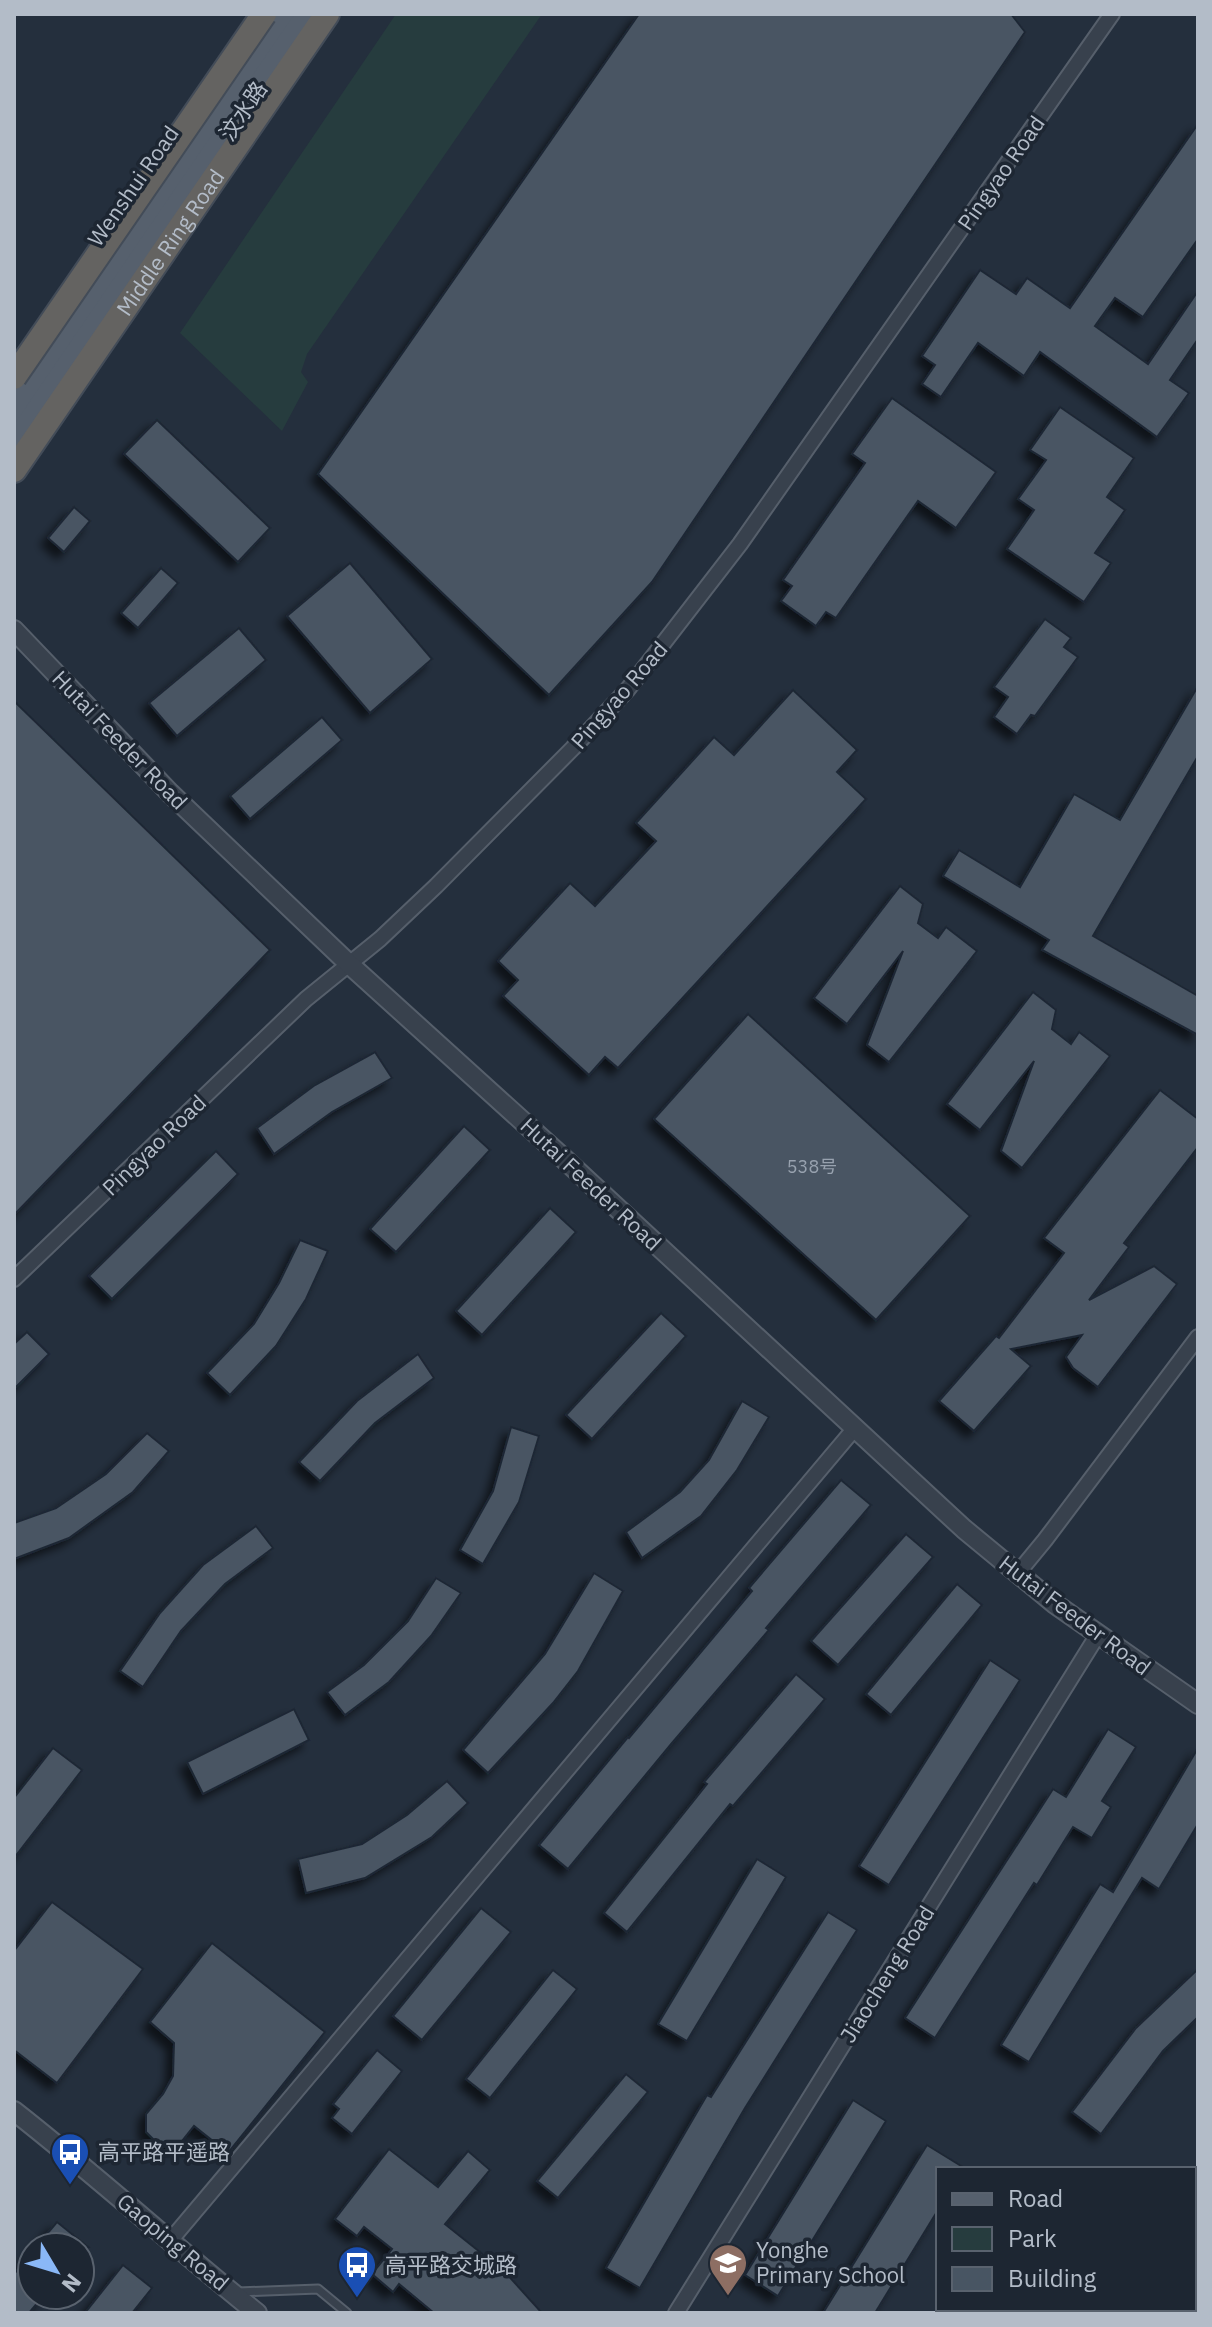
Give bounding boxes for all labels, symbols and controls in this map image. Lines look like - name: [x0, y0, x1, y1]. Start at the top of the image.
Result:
- street label: 汶水路: [212, 75, 273, 146]
- street label: Pingyao Road: [950, 110, 1051, 236]
- street label: Wenshui Road: [80, 120, 185, 252]
- street label: Middle Ring Road: [109, 163, 230, 321]
- street label: Pingyao Road: [564, 635, 673, 755]
- street label: Hutai Feeder Road: [46, 664, 194, 815]
- street label: Pingyao Road: [96, 1088, 212, 1201]
- street label: Hutai Feeder Road: [515, 1111, 668, 1257]
- house number: 538号: [787, 1155, 837, 1178]
- street label: Hutai Feeder Road: [994, 1548, 1157, 1681]
- street label: Jiaocheng Road: [833, 1900, 940, 2048]
- bus stop icon: 高平路平遥路: [49, 2131, 91, 2186]
- place label: 高平路平遥路: [98, 2137, 230, 2166]
- legend: [936, 2167, 1196, 2311]
- text: Road: [1008, 2182, 1063, 2214]
- street label: Gaoping Road: [111, 2186, 235, 2297]
- text: Park: [1008, 2222, 1057, 2254]
- north arrow: [16, 2231, 96, 2311]
- place label: Yonghe Primary School: [756, 2235, 905, 2289]
- school or university icon: Yonghe Primary School: [707, 2242, 749, 2297]
- bus stop icon: 高平路交城路: [336, 2244, 378, 2299]
- place label: 高平路交城路: [385, 2250, 517, 2279]
- text: Building: [1008, 2262, 1096, 2294]
- text: N: [56, 2268, 88, 2299]

